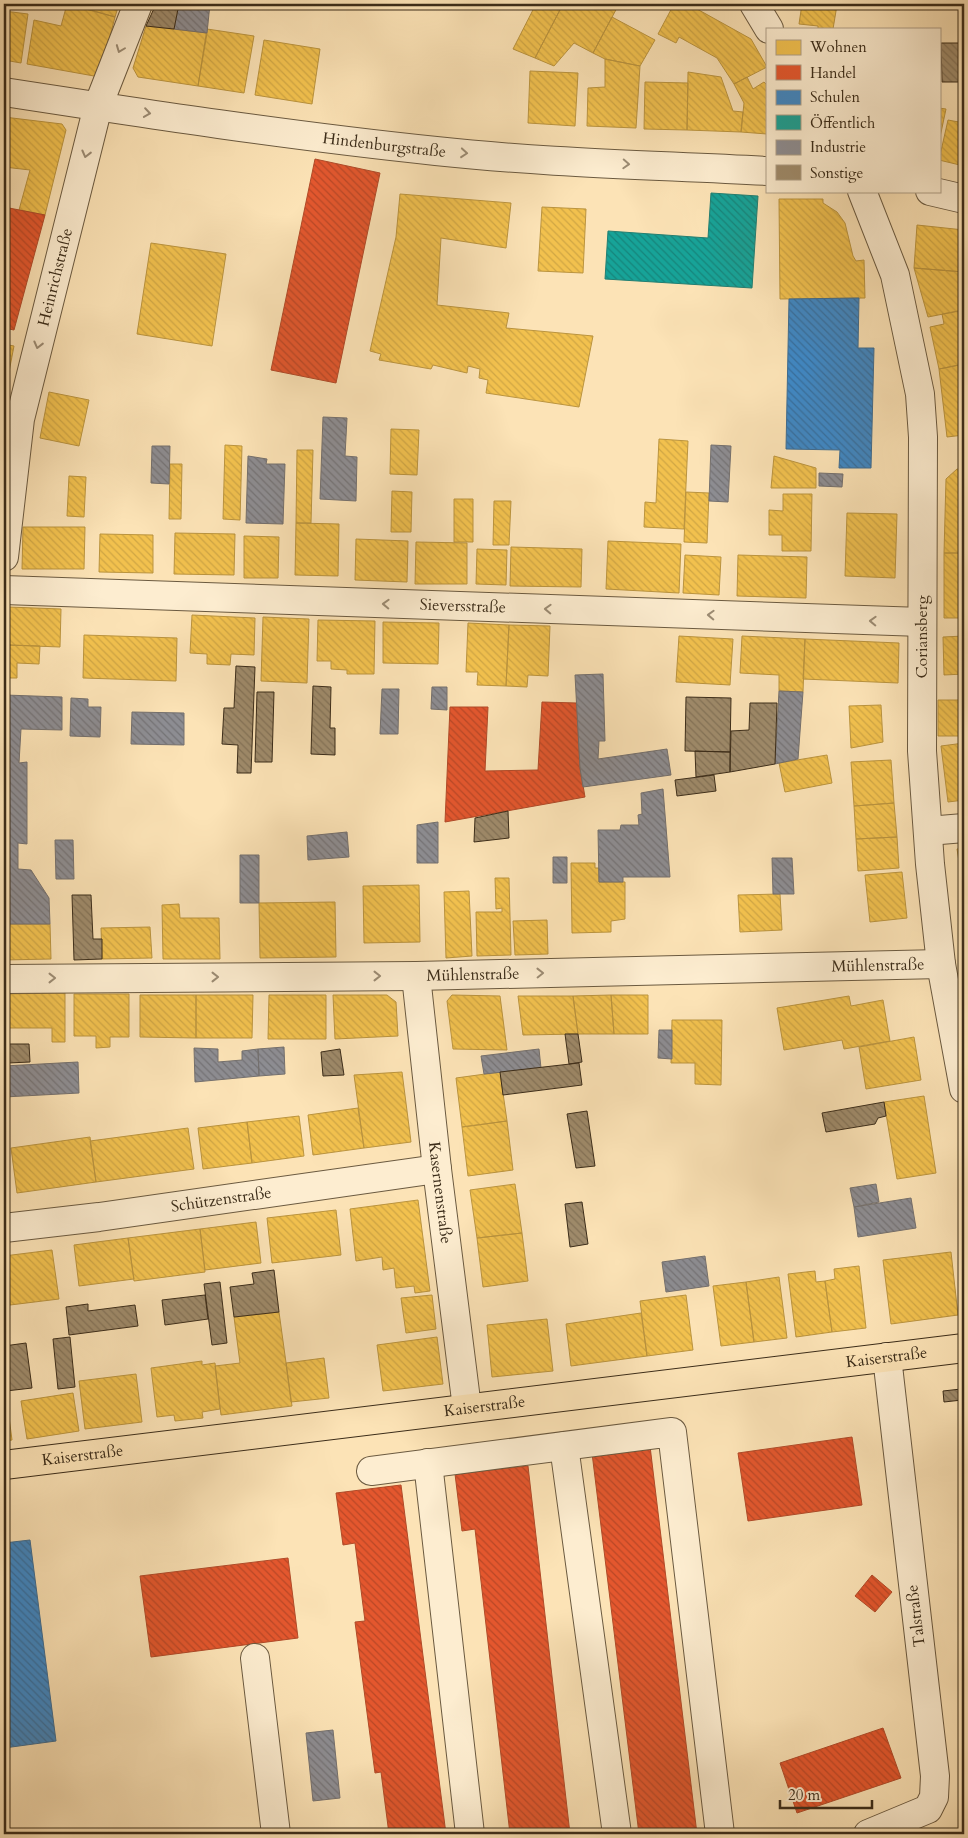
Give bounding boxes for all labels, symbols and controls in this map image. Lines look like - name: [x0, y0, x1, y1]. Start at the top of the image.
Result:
- legend: [766, 28, 940, 192]
- text: Wohnen: [809, 37, 867, 57]
- one-way arrow: [116, 44, 126, 53]
- text: Handel: [810, 63, 856, 83]
- text: Schulen: [810, 87, 860, 107]
- one-way arrow: [143, 107, 151, 118]
- text: Öffentlich: [810, 113, 876, 133]
- street label: Hindenburgstraße: [321, 127, 447, 163]
- text: Industrie: [810, 137, 866, 157]
- one-way arrow: [460, 148, 468, 159]
- one-way arrow: [81, 149, 92, 158]
- one-way arrow: [622, 158, 630, 169]
- text: Sonstige: [810, 163, 864, 183]
- street label: Heinrichstraße: [32, 226, 78, 329]
- one-way arrow: [34, 341, 44, 349]
- street label: Sieversstraße: [419, 593, 506, 618]
- street label: Coriansberg: [911, 595, 933, 679]
- one-way arrow: [381, 598, 389, 609]
- one-way arrow: [544, 604, 552, 615]
- one-way arrow: [706, 610, 714, 620]
- one-way arrow: [869, 615, 877, 626]
- street label: Mühlenstraße: [831, 953, 925, 978]
- street label: Mühlenstraße: [426, 963, 520, 987]
- one-way arrow: [536, 968, 544, 978]
- one-way arrow: [374, 971, 382, 981]
- one-way arrow: [212, 972, 219, 982]
- one-way arrow: [49, 973, 57, 983]
- street label: Kasernenstraße: [423, 1140, 457, 1245]
- street label: Schützenstraße: [169, 1182, 273, 1218]
- street label: Kaiserstraße: [845, 1342, 928, 1373]
- street label: Kaiserstraße: [443, 1391, 526, 1422]
- street label: Kaiserstraße: [40, 1440, 124, 1471]
- street label: Talstraße: [901, 1584, 931, 1648]
- scale bar: [780, 1778, 873, 1810]
- text: 20 m: [788, 1785, 820, 1805]

